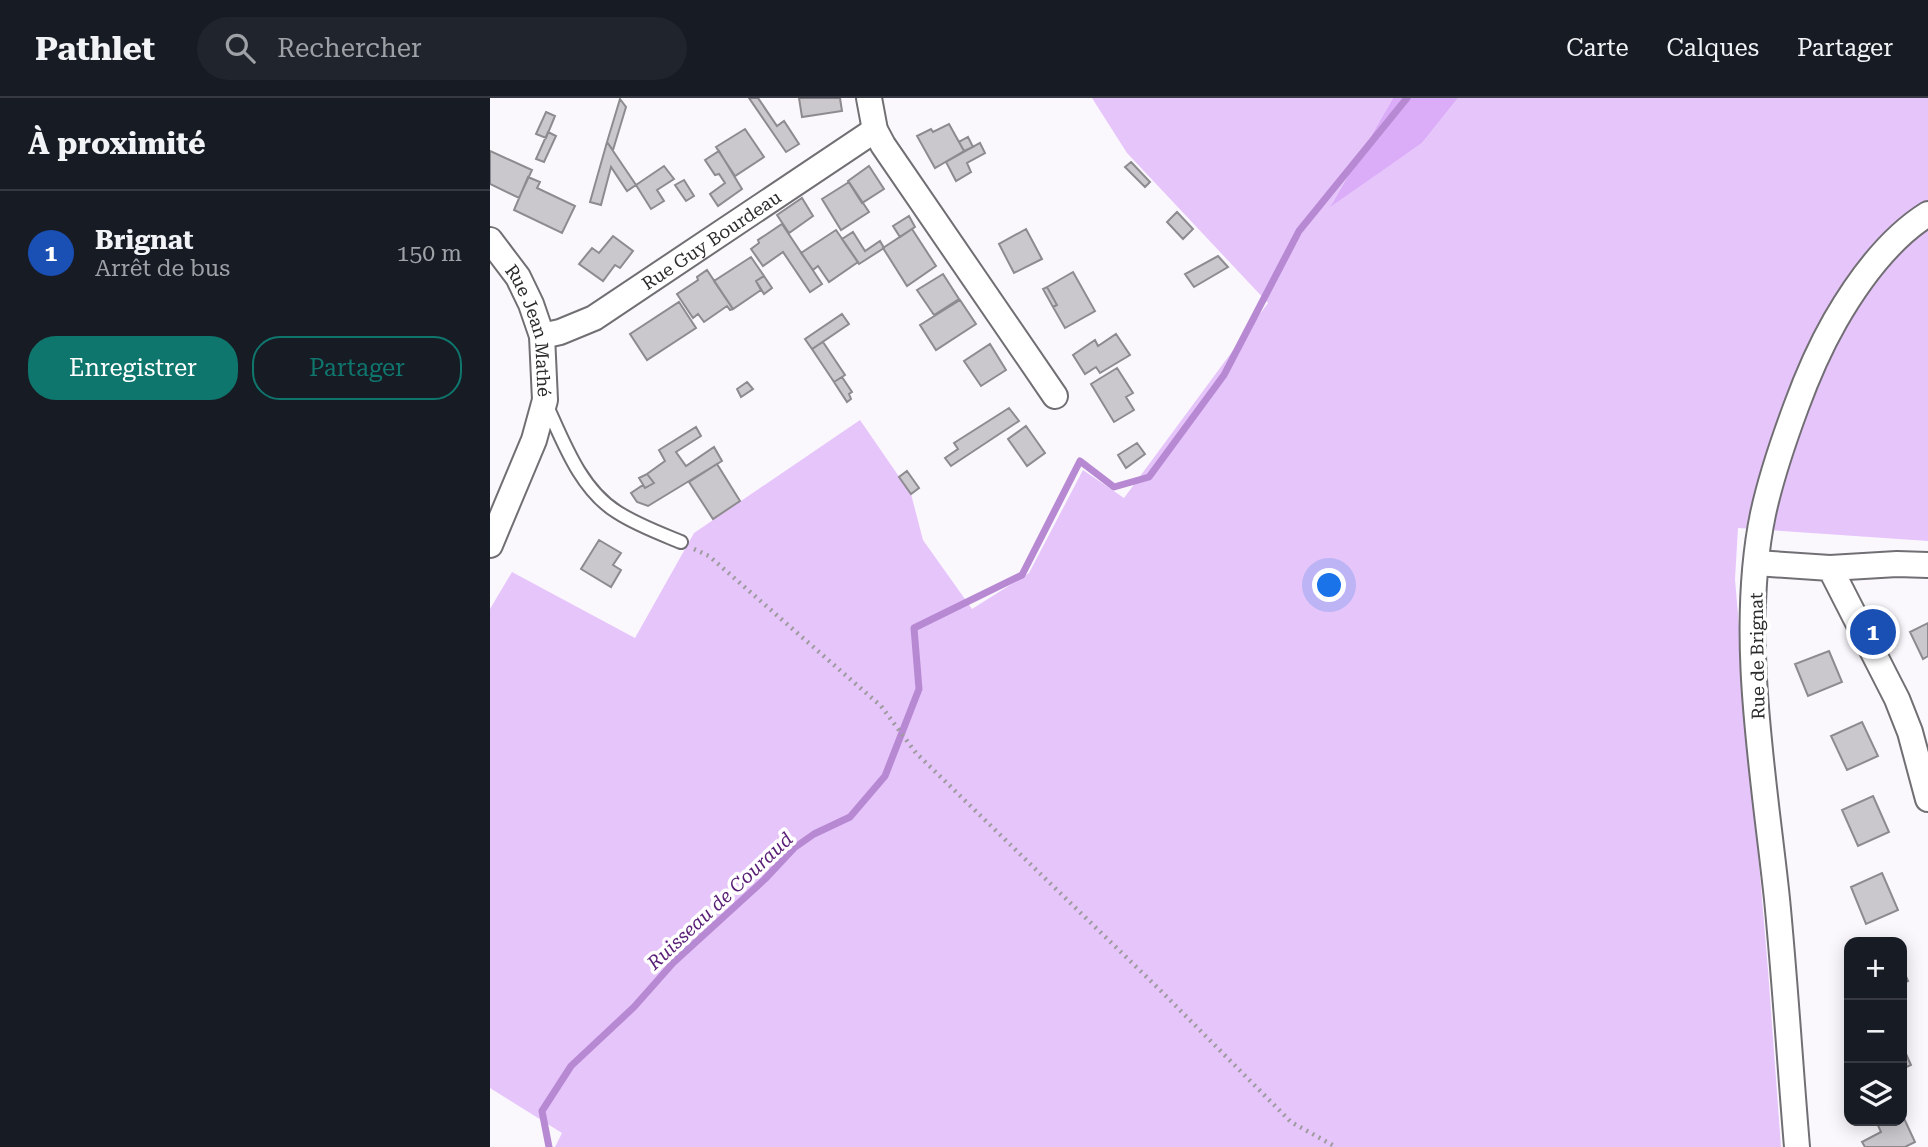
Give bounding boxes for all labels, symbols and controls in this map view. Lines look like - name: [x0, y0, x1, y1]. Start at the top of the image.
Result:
- search box: [197, 17, 687, 80]
- text: Pathlet: [35, 29, 155, 68]
- icon: search: [221, 29, 259, 67]
- text: Rechercher: [277, 33, 422, 63]
- text: Carte: [1566, 34, 1629, 62]
- text: Calques: [1667, 34, 1759, 62]
- text: Partager: [1797, 34, 1893, 62]
- text: À proximité: [28, 126, 206, 161]
- street label: Rue Guy Bourdeau: [638, 186, 784, 294]
- text: Brignat: [95, 225, 193, 255]
- text: 1: [45, 240, 57, 267]
- text: 150 m: [397, 240, 462, 267]
- text: Arrêt de bus: [95, 255, 230, 282]
- street label: Rue Jean Mathé: [501, 260, 555, 397]
- button: Enregistrer: [28, 336, 238, 400]
- button: Partager: [252, 336, 462, 400]
- your location: [1312, 568, 1346, 602]
- street label: Rue de Brignat: [1745, 592, 1769, 720]
- pin: 1: [1850, 606, 1896, 658]
- water label: Ruisseau de Couraud: [642, 828, 798, 975]
- map controls: [1844, 937, 1907, 1126]
- button: +: [1844, 937, 1907, 1000]
- button: −: [1844, 1000, 1907, 1063]
- button: layers: [1844, 1063, 1907, 1126]

